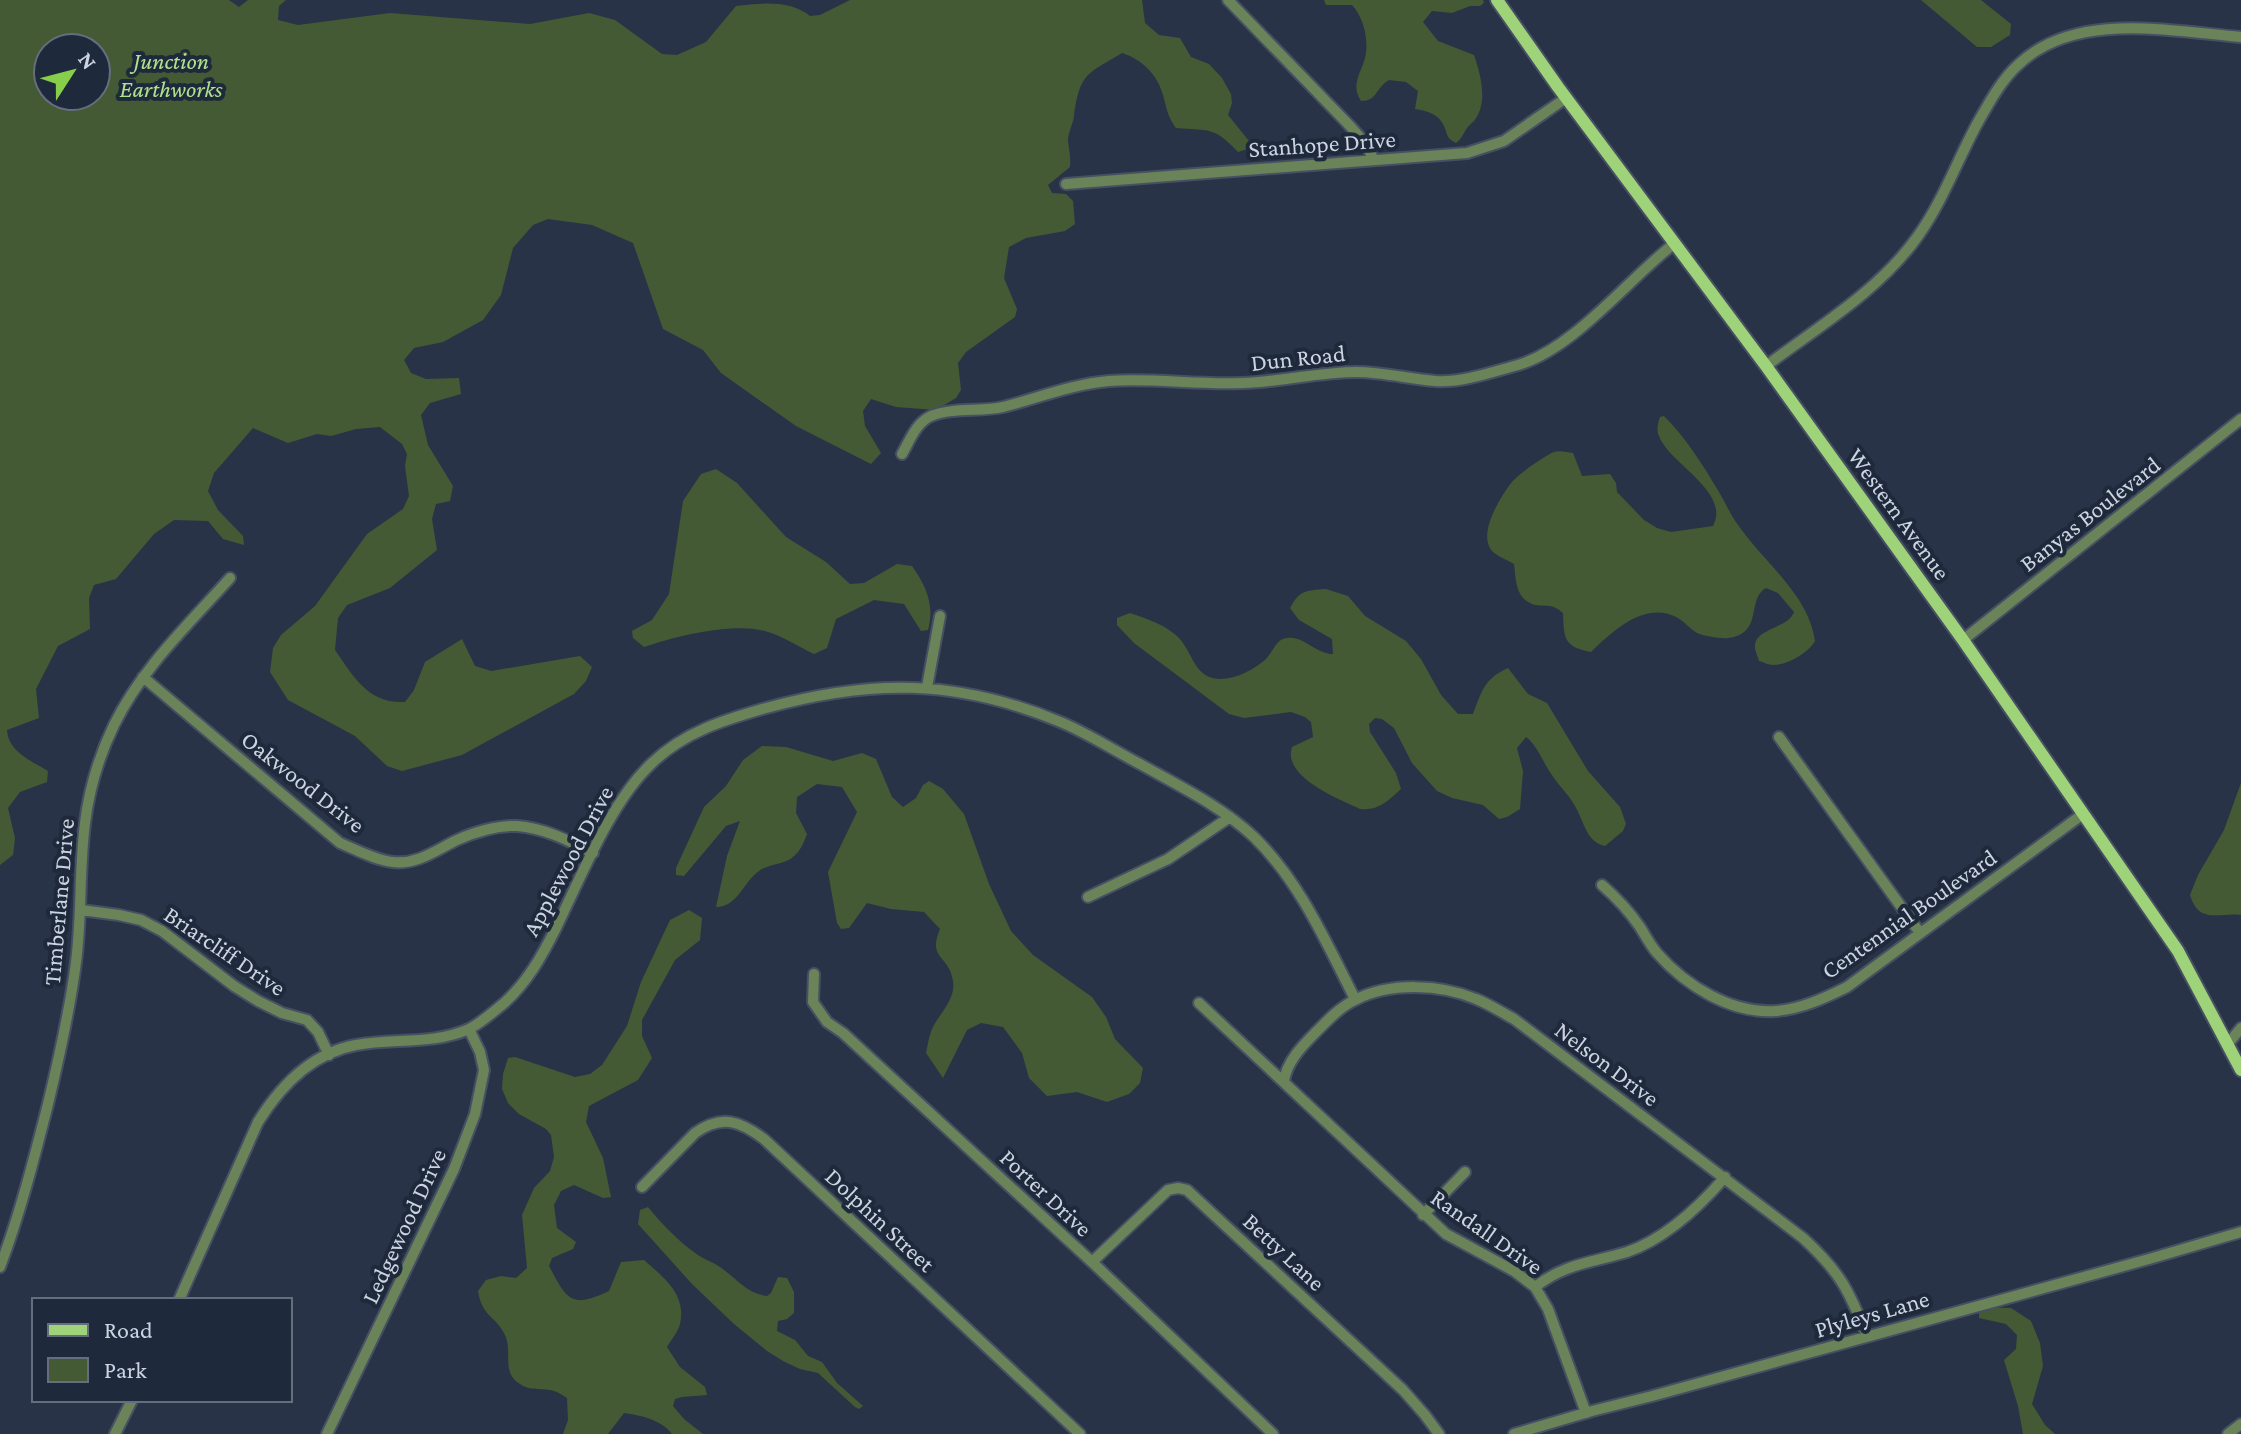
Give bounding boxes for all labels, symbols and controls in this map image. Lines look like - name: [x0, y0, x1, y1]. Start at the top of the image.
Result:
- north arrow: [32, 32, 112, 112]
- text: N: [73, 47, 102, 74]
- park label: Junction Earthworks: [120, 47, 223, 102]
- street label: Stanhope Drive: [1247, 125, 1397, 162]
- street label: Dun Road: [1249, 339, 1347, 376]
- street label: Western Avenue: [1843, 443, 1956, 585]
- street label: Banyas Boulevard: [2014, 450, 2165, 577]
- street label: Oakwood Drive: [236, 725, 370, 838]
- street label: Applewood Drive: [517, 781, 618, 940]
- street label: Timberlane Drive: [38, 817, 79, 987]
- street label: Centennial Boulevard: [1816, 843, 2002, 984]
- street label: Briarcliff Drive: [160, 900, 291, 1001]
- street label: Nelson Drive: [1550, 1016, 1665, 1112]
- street label: Porter Drive: [995, 1143, 1098, 1242]
- street label: Ledgewood Drive: [356, 1144, 451, 1307]
- street label: Dolphin Street: [820, 1162, 941, 1278]
- street label: Randall Drive: [1426, 1183, 1548, 1280]
- street label: Betty Lane: [1238, 1207, 1331, 1296]
- street label: Plyleys Lane: [1812, 1284, 1932, 1343]
- legend: [32, 1298, 292, 1402]
- text: Road: [104, 1316, 153, 1343]
- text: Park: [104, 1356, 147, 1383]

